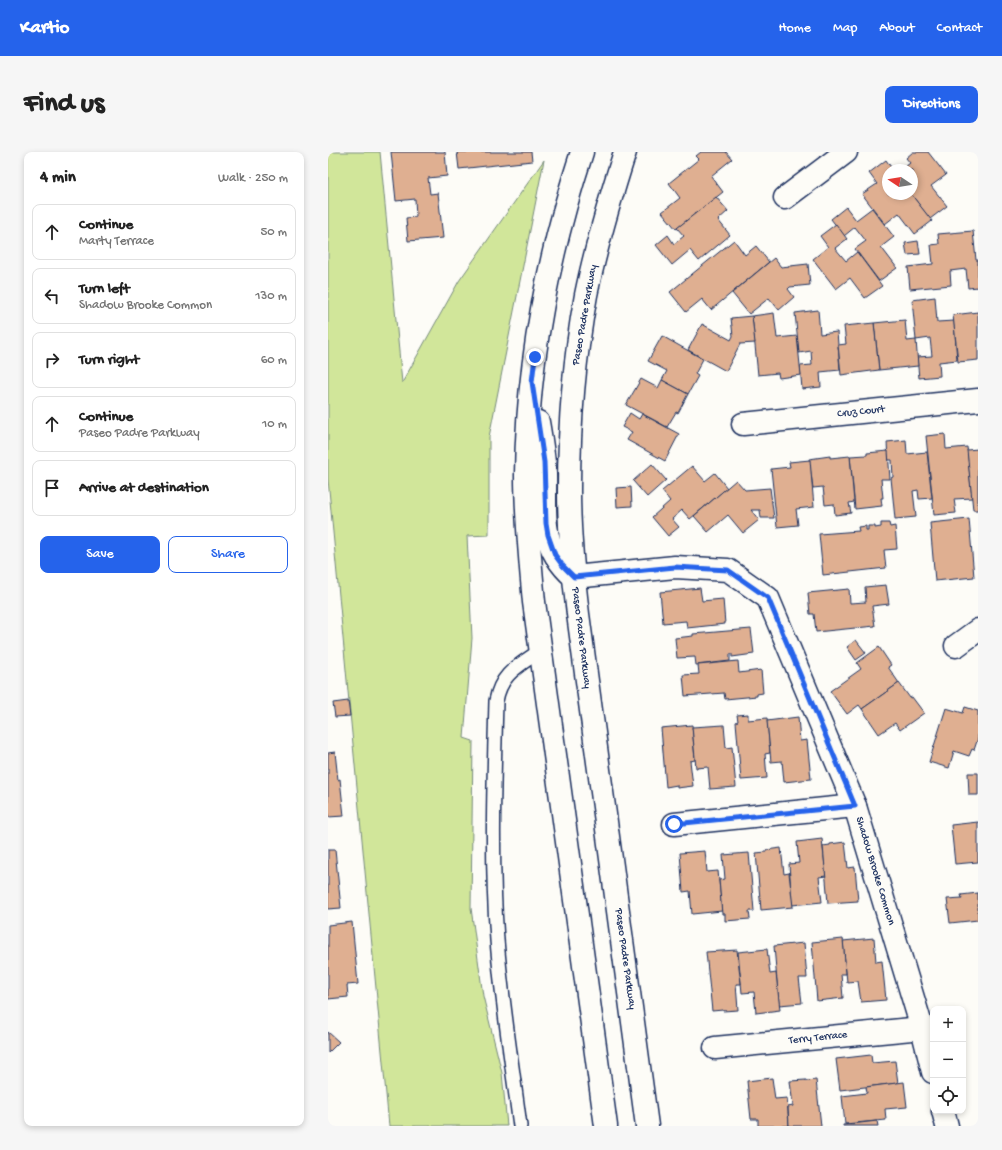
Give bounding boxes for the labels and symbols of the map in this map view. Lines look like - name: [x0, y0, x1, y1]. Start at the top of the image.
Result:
- north arrow: [882, 164, 918, 200]
- street label: Paseo Padre Parkway: [570, 263, 600, 367]
- route end: [526, 348, 544, 366]
- street label: Cruz Court: [837, 403, 887, 420]
- street label: Paseo Padre Parkway: [569, 586, 593, 690]
- route start: [665, 815, 683, 833]
- street label: Shadow Brooke Common: [853, 815, 897, 927]
- street label: Paseo Padre Parkway: [612, 907, 638, 1011]
- street label: Terry Terrace: [787, 1029, 848, 1047]

